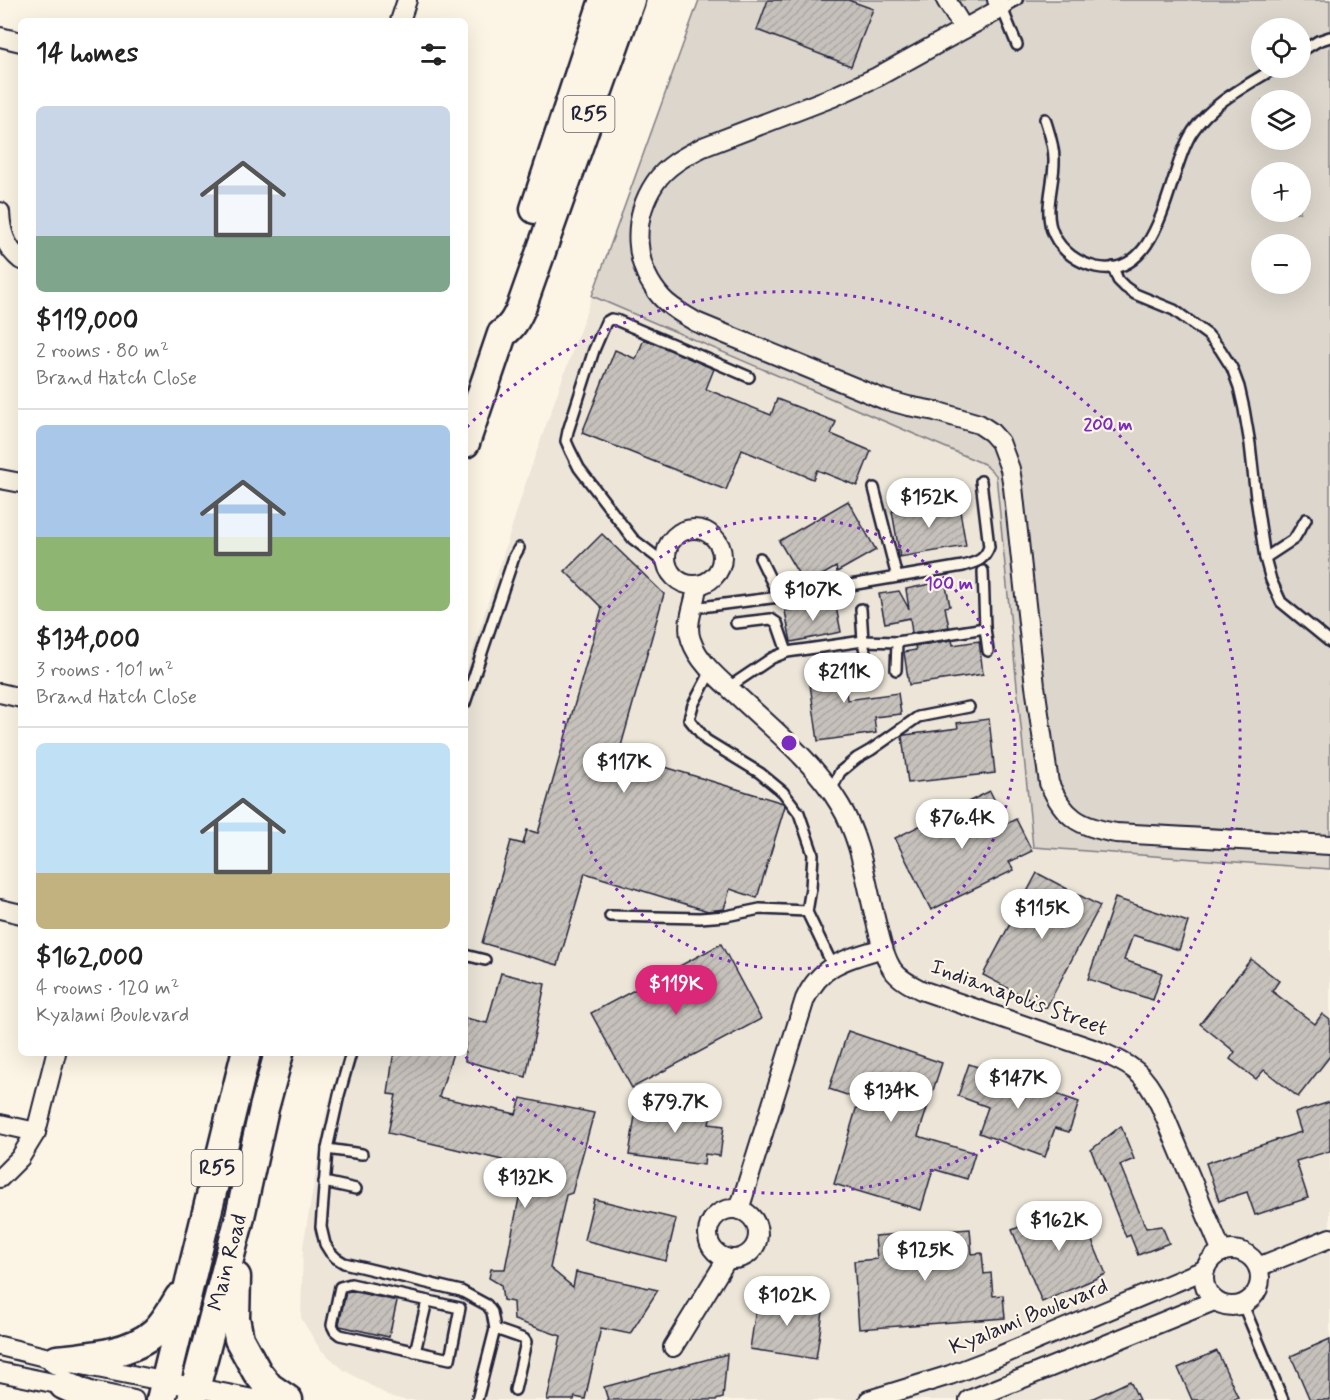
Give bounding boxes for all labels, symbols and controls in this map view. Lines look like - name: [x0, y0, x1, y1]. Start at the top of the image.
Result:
- map controls: [1251, 18, 1311, 294]
- button: locate: [1251, 18, 1311, 78]
- text: 14 homes: [36, 37, 138, 71]
- icon: filters: [417, 38, 450, 71]
- button: layers: [1251, 90, 1311, 150]
- road number: R55: [564, 96, 614, 132]
- icon: home: [189, 145, 297, 253]
- button: +: [1251, 162, 1311, 222]
- button: −: [1251, 234, 1311, 294]
- text: $119,000: [36, 304, 138, 338]
- text: 2 rooms · 80 m²: [36, 338, 169, 365]
- text: Brand Hatch Close: [36, 365, 197, 392]
- text: 200 m: [1083, 413, 1133, 437]
- icon: home: [189, 464, 297, 572]
- pin: $152K: [887, 478, 971, 529]
- text: $152K: [900, 484, 958, 511]
- pin: $107K: [771, 571, 855, 622]
- text: 100 m: [925, 572, 973, 596]
- text: $107K: [784, 577, 842, 604]
- text: $134,000: [36, 623, 140, 657]
- pin: $211K: [802, 653, 886, 704]
- text: 3 rooms · 101 m²: [36, 657, 174, 684]
- text: $211K: [818, 659, 870, 686]
- text: Brand Hatch Close: [36, 684, 197, 711]
- centre of rings: [779, 733, 799, 753]
- pin: $117K: [582, 743, 666, 794]
- text: $117K: [597, 749, 651, 776]
- icon: home: [189, 782, 297, 890]
- pin: $76.4K: [913, 799, 1011, 850]
- text: $76.4K: [930, 805, 994, 832]
- pin: $115K: [1000, 889, 1084, 940]
- text: $115K: [1015, 895, 1069, 922]
- text: $162,000: [36, 941, 143, 975]
- street label: Indianapolis Street: [927, 953, 1111, 1043]
- pin: $119K: [634, 965, 718, 1016]
- text: $119K: [649, 971, 703, 998]
- text: 4 rooms · 120 m²: [36, 975, 179, 1002]
- text: Kyalami Boulevard: [36, 1002, 189, 1029]
- pin: $147K: [976, 1059, 1060, 1110]
- text: $147K: [989, 1065, 1047, 1092]
- pin: $134K: [849, 1072, 933, 1123]
- text: $134K: [863, 1078, 919, 1105]
- pin: $79.7K: [626, 1083, 724, 1134]
- text: $79.7K: [642, 1089, 708, 1116]
- road number: R55: [192, 1150, 242, 1186]
- pin: $132K: [483, 1158, 567, 1209]
- text: $132K: [497, 1164, 553, 1191]
- pin: $162K: [1017, 1201, 1101, 1252]
- text: $162K: [1030, 1207, 1088, 1234]
- street label: Main Road: [202, 1212, 254, 1314]
- pin: $125K: [883, 1231, 967, 1282]
- text: $125K: [897, 1237, 953, 1264]
- street label: Kyalami Boulevard: [946, 1272, 1112, 1362]
- pin: $102K: [745, 1276, 829, 1327]
- text: $102K: [758, 1282, 816, 1309]

